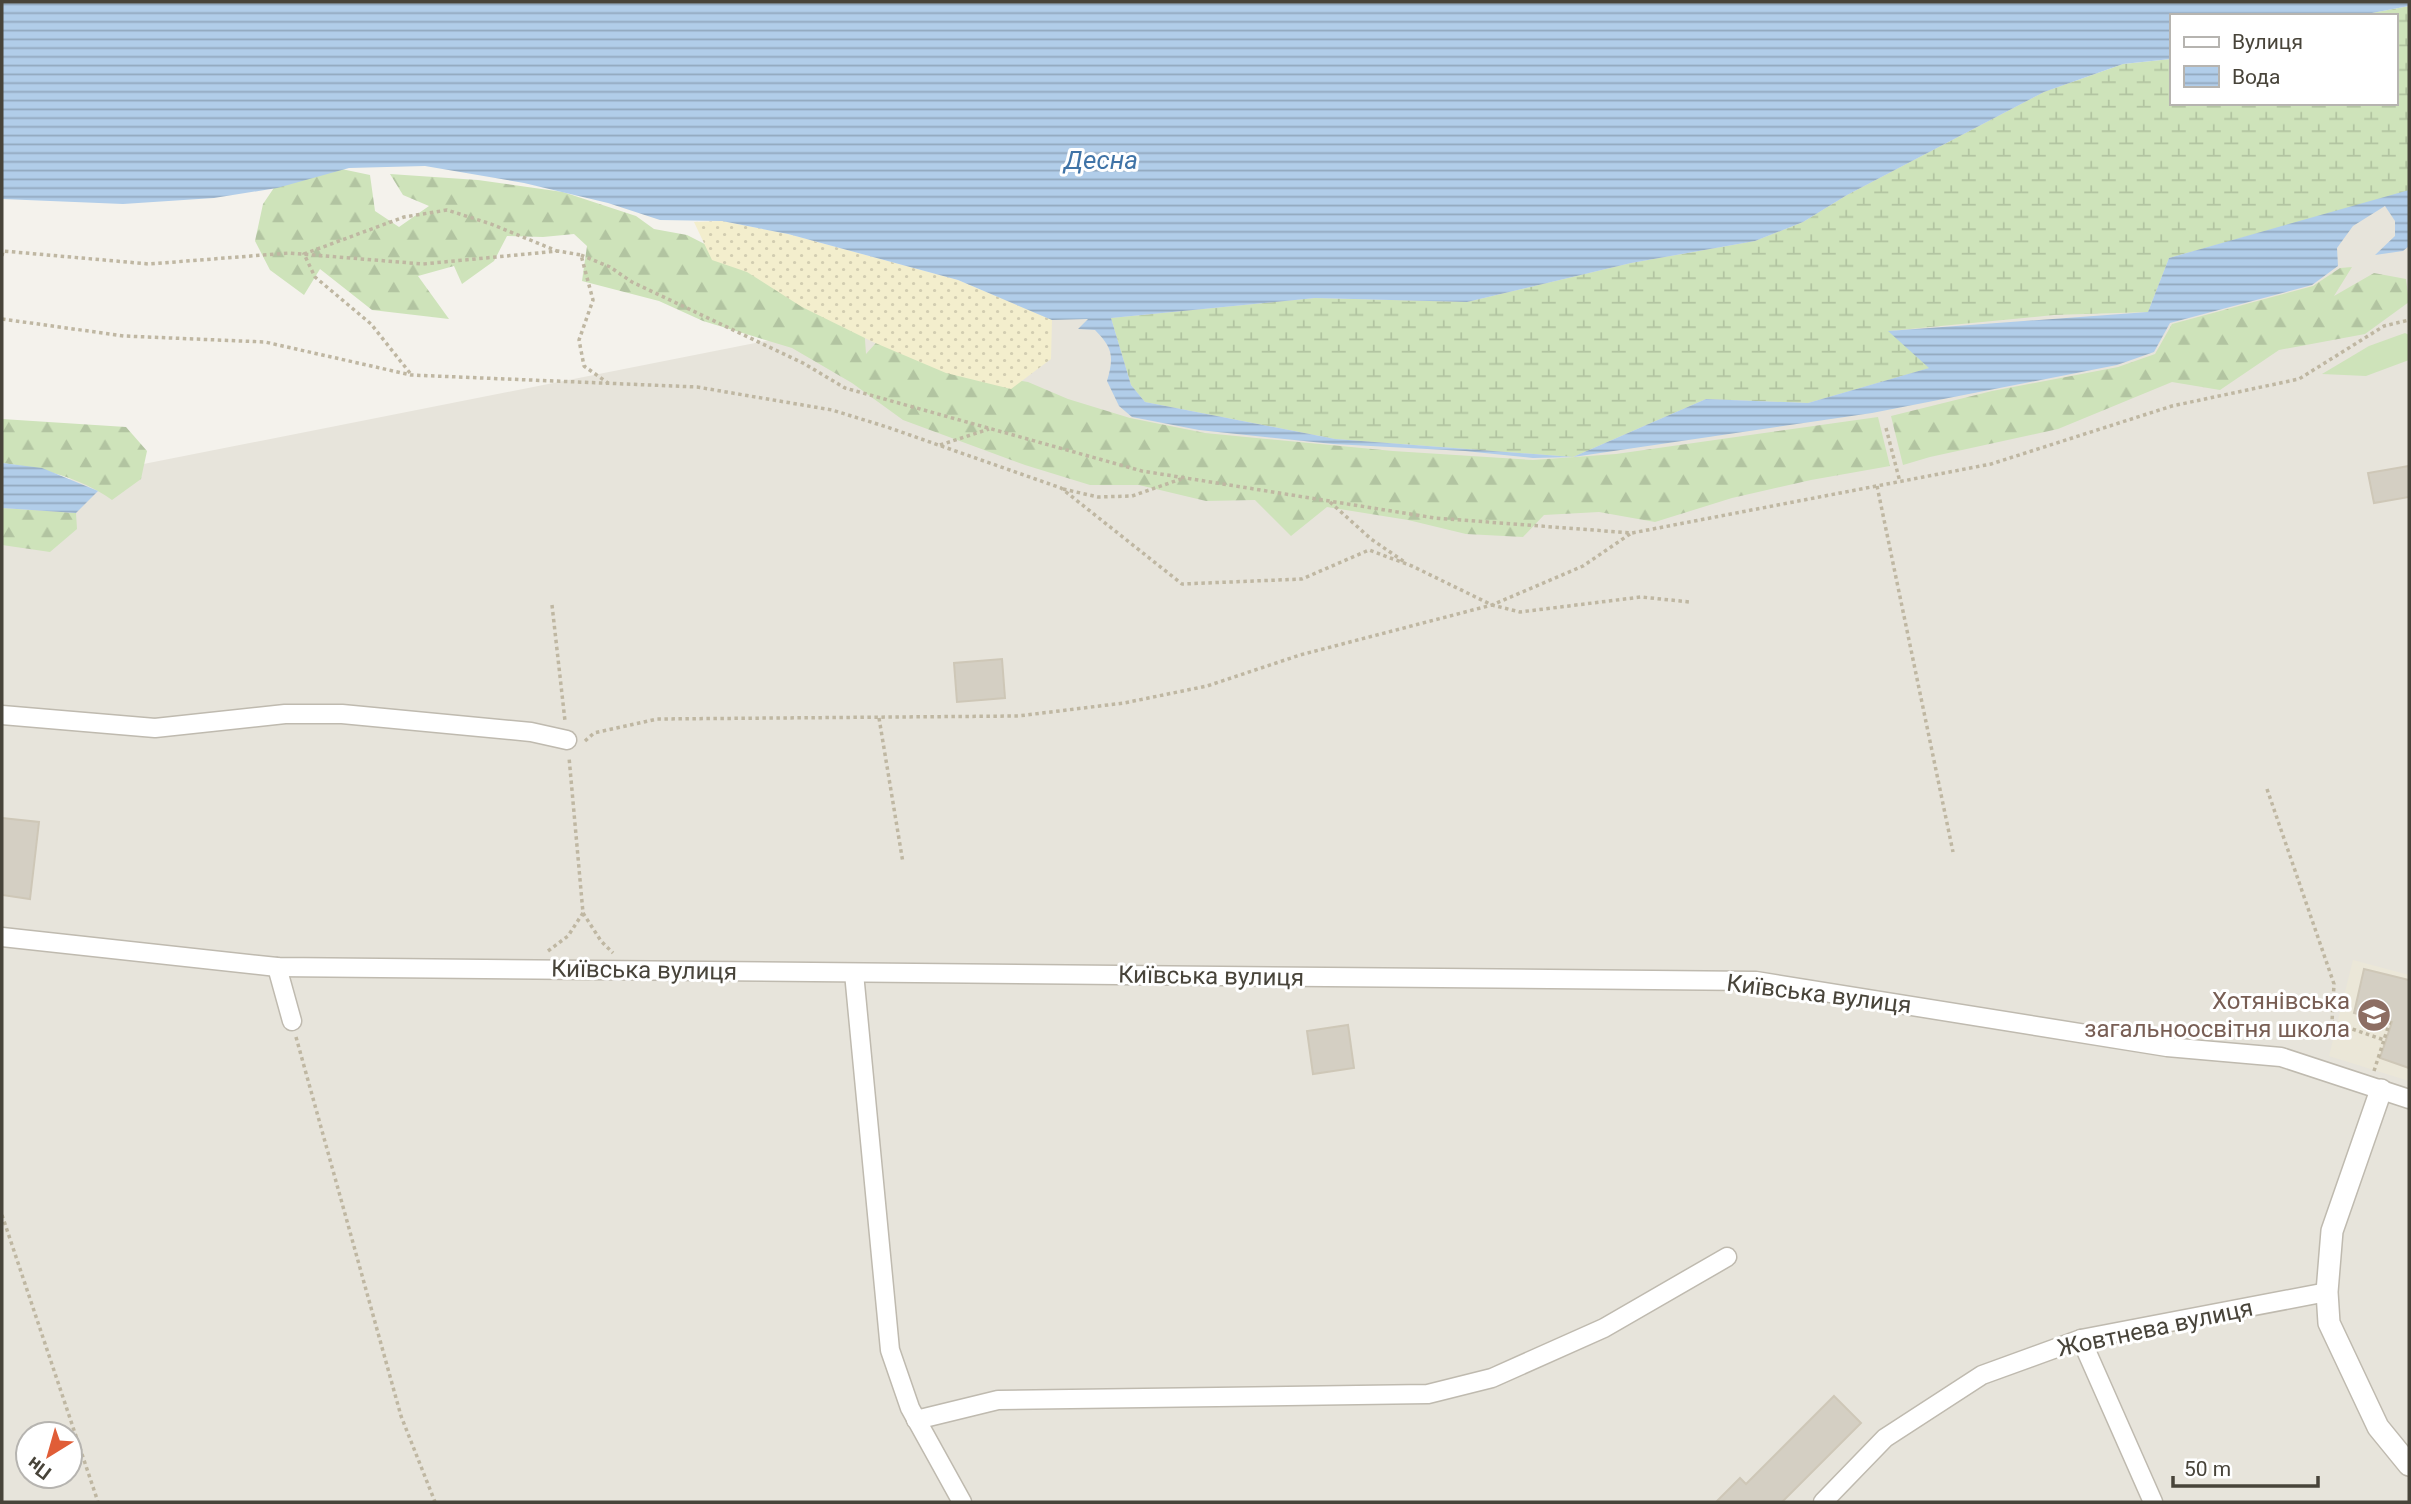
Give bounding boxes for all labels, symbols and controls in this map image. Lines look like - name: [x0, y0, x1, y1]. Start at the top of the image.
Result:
- legend: [2170, 14, 2397, 105]
- text: Вулиця: [2232, 30, 2303, 54]
- text: Вода: [2232, 65, 2280, 89]
- water label: Десна: [1062, 145, 1138, 175]
- street label: Київська вулиця: [551, 954, 737, 986]
- street label: Київська вулиця: [1118, 960, 1304, 992]
- street label: Київська вулиця: [1725, 969, 1913, 1019]
- place label: Хотянівська загальноосвітня школа: [2084, 987, 2350, 1043]
- school or university icon: Хотянівська загальноосвітня школа: [2355, 996, 2393, 1034]
- street label: Жовтнева вулиця: [2055, 1294, 2255, 1362]
- north arrow: [14, 1420, 84, 1490]
- scale bar: [2173, 1444, 2318, 1488]
- text: Пн: [22, 1452, 56, 1485]
- text: 50 m: [2184, 1457, 2231, 1481]

